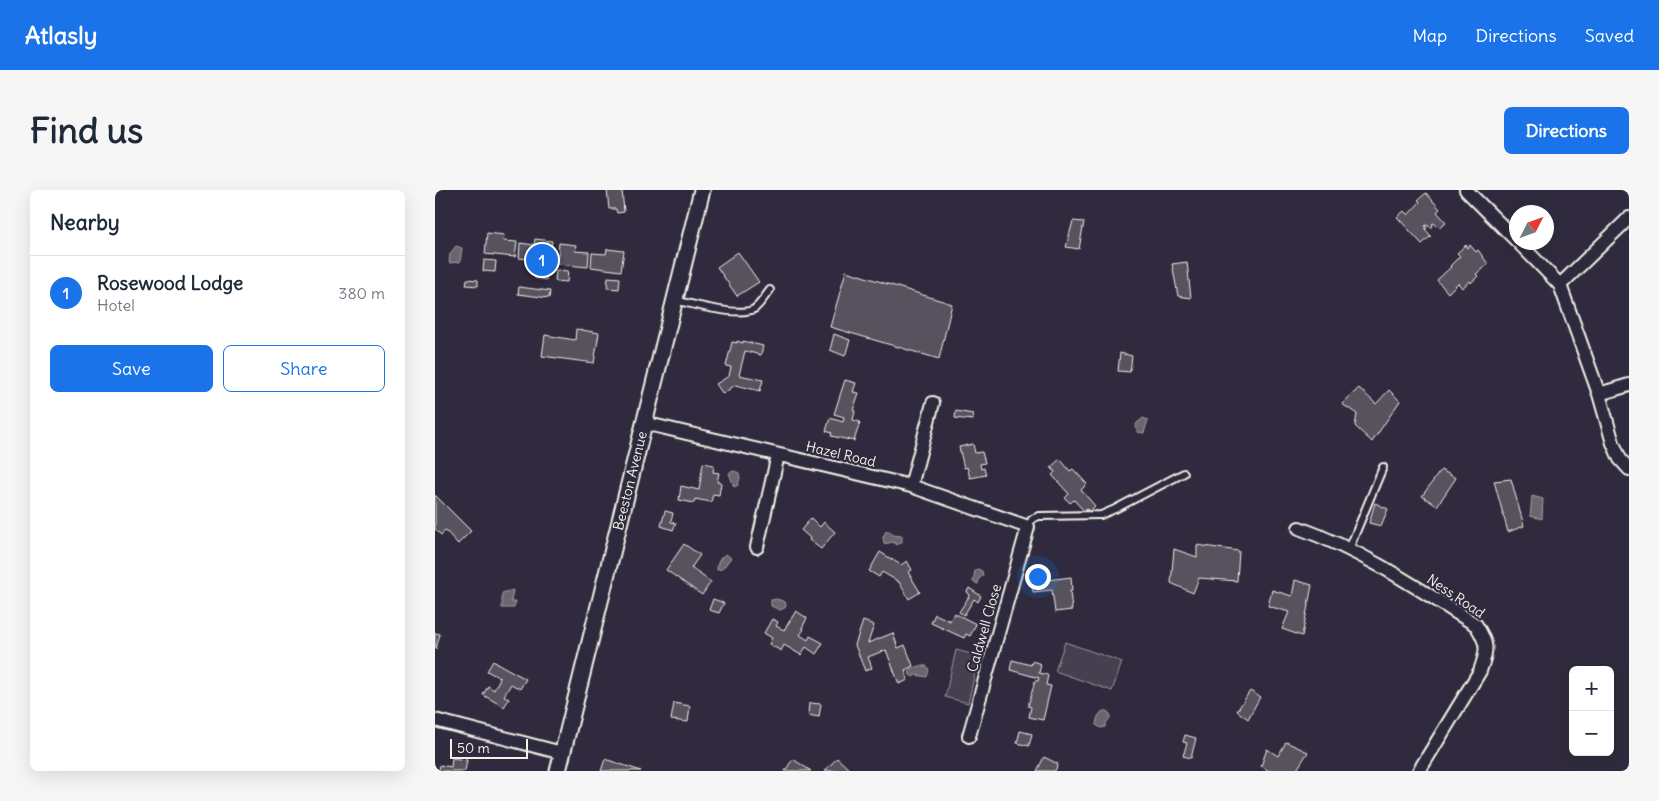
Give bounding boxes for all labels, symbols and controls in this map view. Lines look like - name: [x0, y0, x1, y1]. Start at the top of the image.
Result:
- text: Atlasly: [25, 20, 97, 50]
- text: Map: [1412, 24, 1447, 47]
- text: Directions: [1475, 24, 1557, 47]
- text: Saved: [1585, 24, 1634, 47]
- button: Directions: [1504, 107, 1629, 154]
- text: Find us: [30, 108, 143, 152]
- north arrow: [1509, 205, 1554, 250]
- text: Nearby: [50, 209, 120, 236]
- pin: 1: [526, 241, 558, 279]
- text: Rosewood Lodge: [97, 271, 243, 295]
- text: 1: [63, 283, 69, 303]
- text: 380 m: [338, 283, 385, 303]
- text: Hotel: [97, 295, 135, 315]
- button: Save: [50, 345, 213, 392]
- button: Share: [223, 345, 385, 392]
- street label: Beeston Avenue: [609, 429, 651, 532]
- street label: Hazel Road: [804, 437, 878, 471]
- your location: [1025, 564, 1051, 590]
- street label: Ness Road: [1424, 570, 1488, 622]
- street label: Caldwell Close: [963, 582, 1005, 674]
- map controls: [1569, 666, 1614, 756]
- button: +: [1569, 666, 1614, 711]
- button: −: [1569, 711, 1614, 756]
- scale bar: [450, 736, 527, 759]
- text: 50 m: [457, 739, 490, 757]

